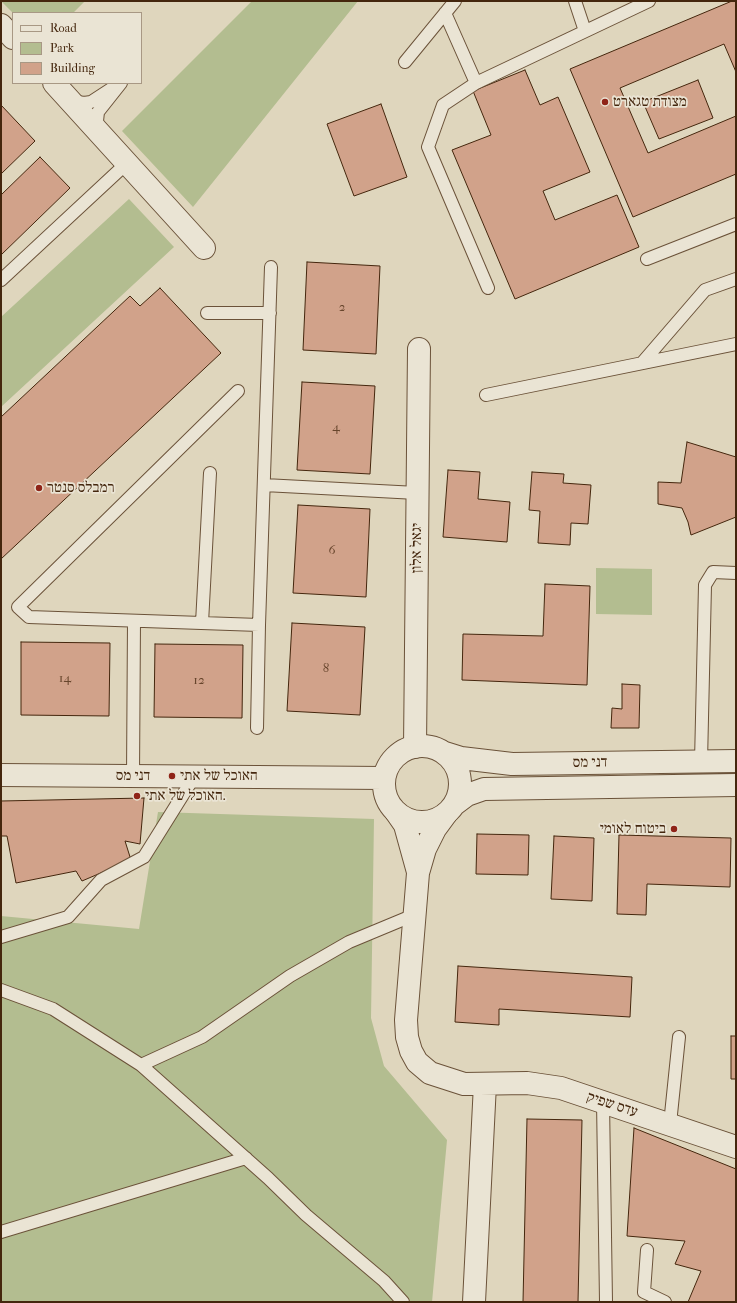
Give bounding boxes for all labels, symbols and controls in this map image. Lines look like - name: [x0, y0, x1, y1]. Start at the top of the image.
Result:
- legend: [12, 12, 142, 84]
- text: Road: [50, 21, 77, 35]
- text: Park: [50, 41, 74, 55]
- text: Building: [50, 61, 95, 75]
- place label: מצודת טגארט: [613, 93, 687, 111]
- marker: מצודת טגארט: [600, 97, 610, 107]
- house number: 2: [339, 300, 345, 316]
- house number: 4: [332, 420, 340, 436]
- place label: רמבלס סנטר: [47, 479, 115, 497]
- marker: רמבלס סנטר: [34, 483, 44, 493]
- street label: יגאל אלון: [408, 523, 426, 573]
- house number: 6: [328, 543, 336, 559]
- house number: 8: [323, 661, 329, 677]
- house number: 14: [59, 671, 71, 687]
- house number: 12: [193, 673, 205, 689]
- street label: דני מס: [572, 754, 608, 772]
- street label: דני מס: [116, 767, 150, 785]
- place label: האוכל של אתי: [180, 767, 258, 785]
- marker: האוכל של אתי: [167, 771, 177, 781]
- place label: האוכל של אתי.: [145, 787, 226, 805]
- marker: האוכל של אתי.: [132, 791, 142, 801]
- place label: ביטוח לאומי: [600, 820, 666, 838]
- marker: ביטוח לאומי: [669, 824, 679, 834]
- street label: עדס שפיק: [584, 1088, 640, 1122]

